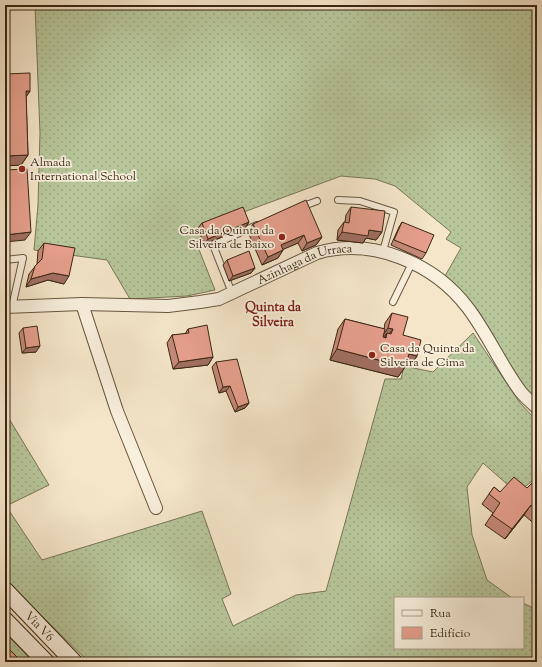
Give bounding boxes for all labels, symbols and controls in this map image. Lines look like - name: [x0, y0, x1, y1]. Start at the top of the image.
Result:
- place label: Almada International School: [30, 154, 137, 186]
- marker: Almada International School: [17, 164, 27, 174]
- place label: Casa da Quinta da Silveira de Baixo: [179, 222, 274, 254]
- marker: Casa da Quinta da Silveira de Baixo: [277, 232, 287, 242]
- street label: Azinhaga da Urraca: [254, 240, 353, 290]
- district label: Quinta da Silveira: [245, 299, 301, 332]
- place label: Casa da Quinta da Silveira de Cima: [380, 340, 475, 372]
- marker: Casa da Quinta da Silveira de Cima: [367, 350, 377, 360]
- legend: [394, 597, 524, 649]
- text: Rua: [430, 605, 451, 623]
- street label: Via V6: [20, 608, 58, 646]
- text: Edifício: [430, 625, 471, 643]

